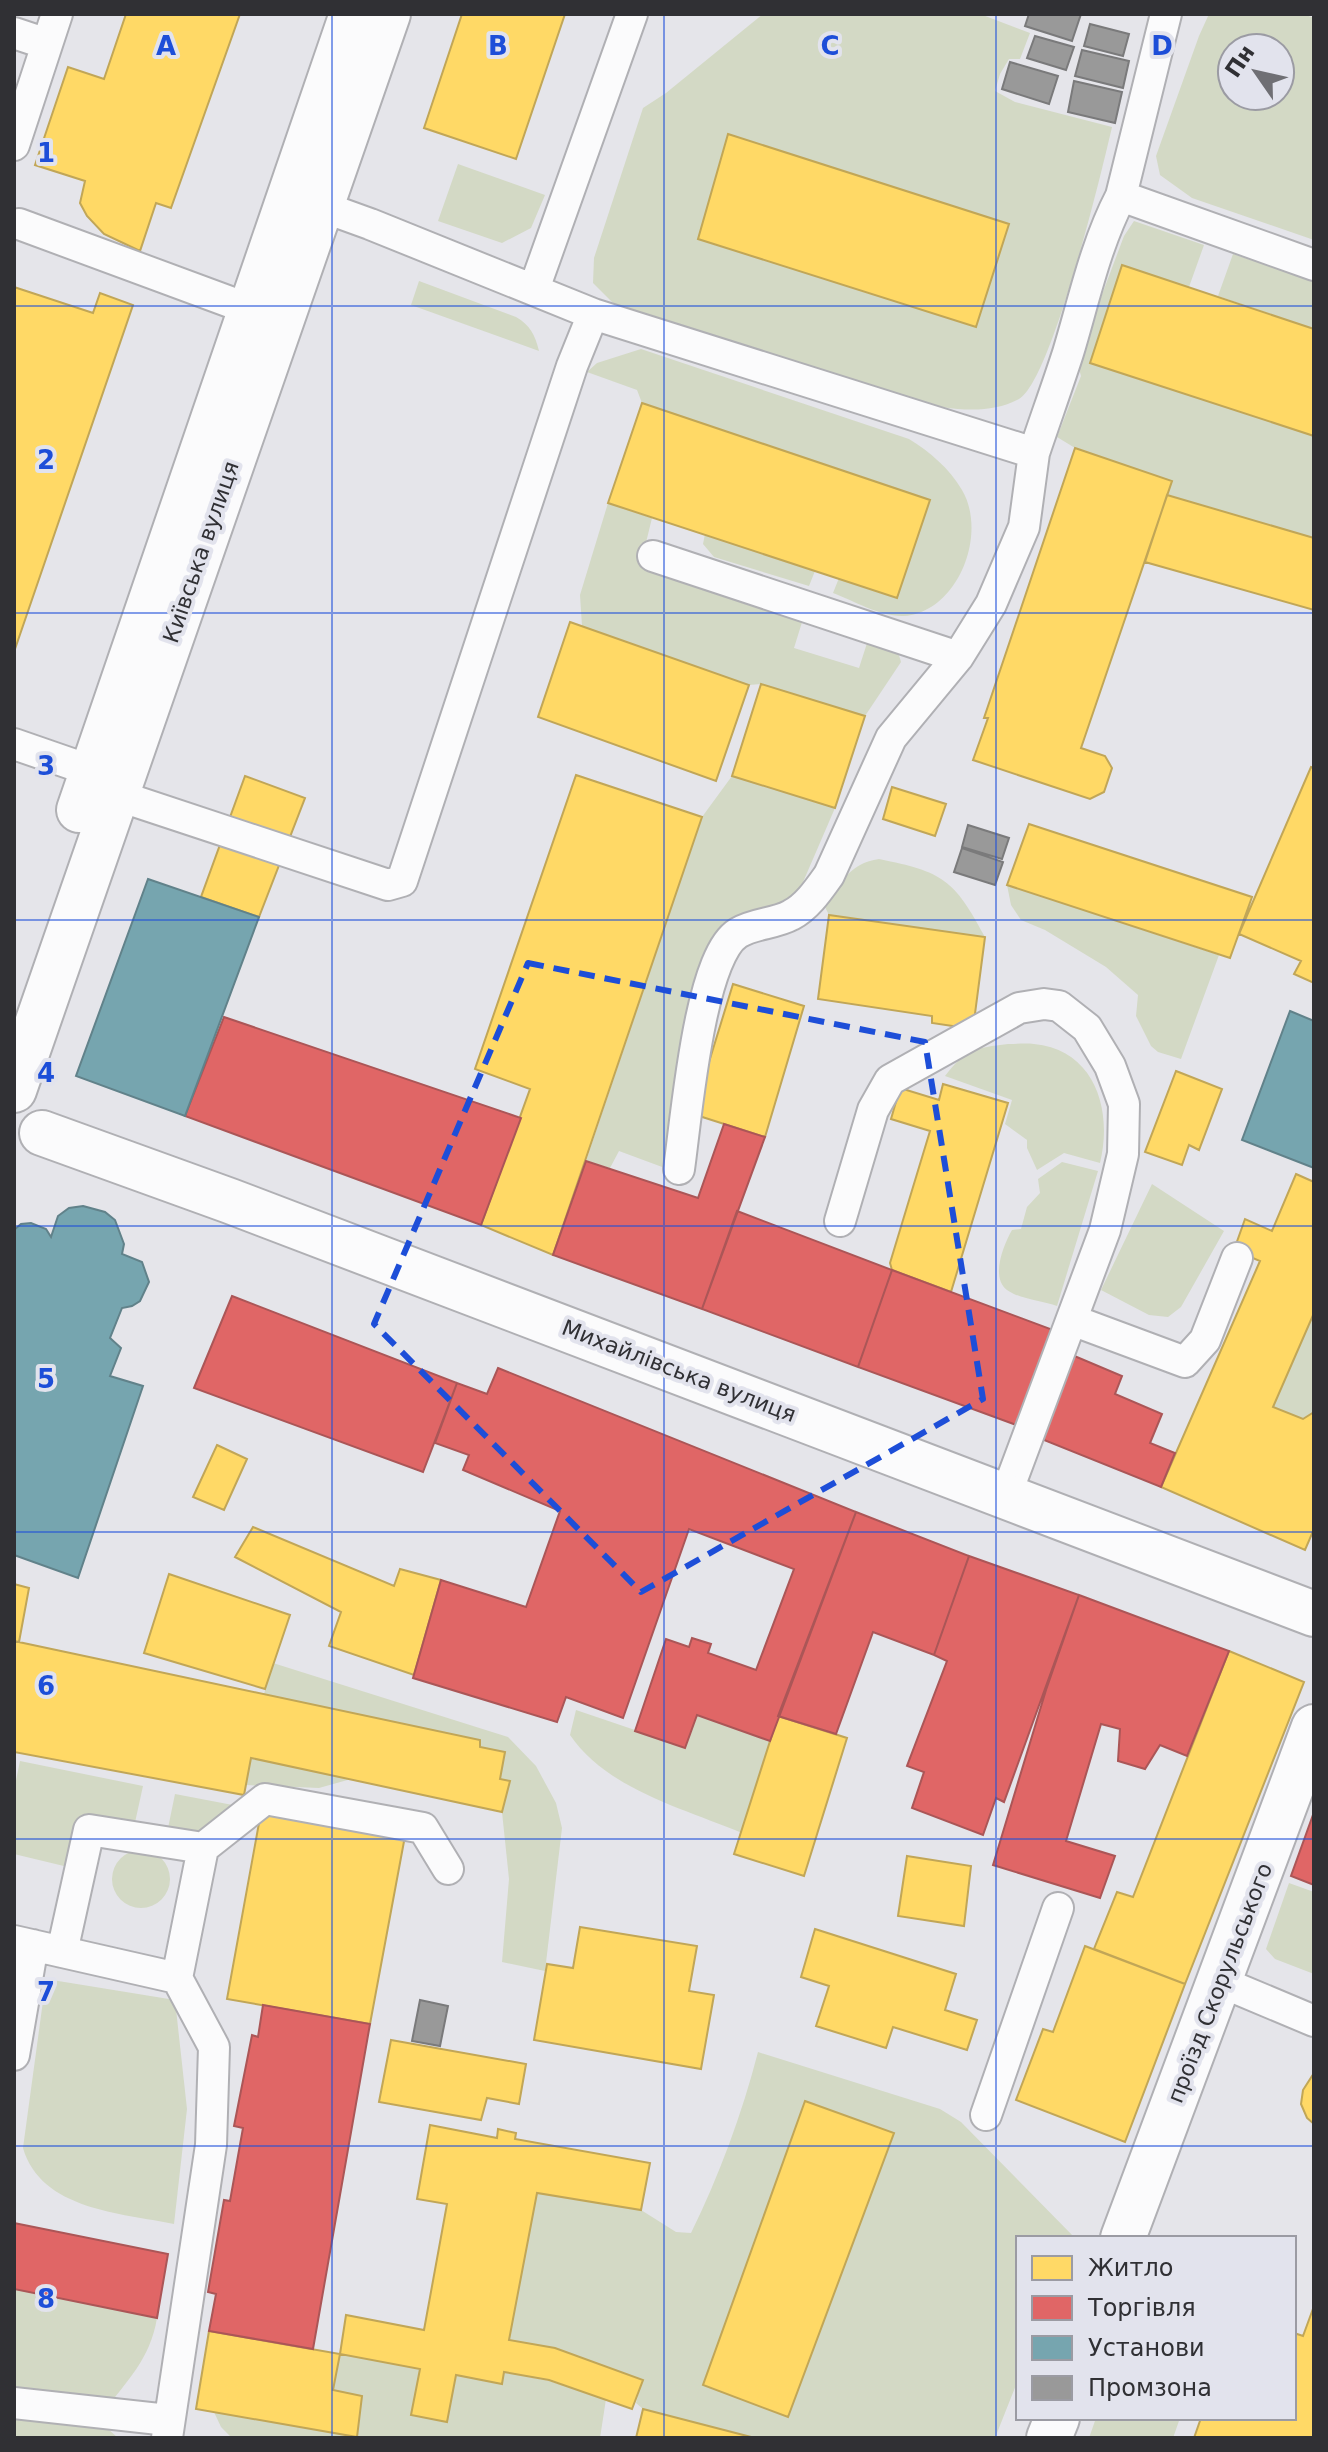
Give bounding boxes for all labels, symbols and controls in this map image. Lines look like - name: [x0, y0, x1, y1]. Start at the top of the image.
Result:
- text: A: [156, 31, 176, 61]
- text: B: [488, 31, 508, 61]
- text: C: [820, 31, 840, 61]
- text: D: [1151, 31, 1173, 61]
- north arrow: [1216, 32, 1296, 112]
- text: Пн: [1220, 40, 1260, 82]
- text: 1: [37, 138, 55, 168]
- text: 2: [37, 445, 55, 475]
- street label: Київська вулиця: [158, 458, 244, 646]
- text: 3: [37, 751, 55, 781]
- text: 4: [37, 1058, 55, 1088]
- street label: Михайлівська вулиця: [558, 1315, 800, 1427]
- text: 5: [37, 1364, 55, 1394]
- text: 6: [37, 1671, 55, 1701]
- street label: проїзд Скорульського: [1163, 1860, 1277, 2106]
- text: 7: [37, 1977, 55, 2007]
- legend: [1016, 2236, 1296, 2420]
- text: Житло: [1088, 2254, 1173, 2282]
- text: 8: [37, 2284, 55, 2314]
- text: Торгівля: [1087, 2294, 1196, 2322]
- text: Установи: [1088, 2334, 1205, 2362]
- text: Промзона: [1088, 2374, 1212, 2402]

